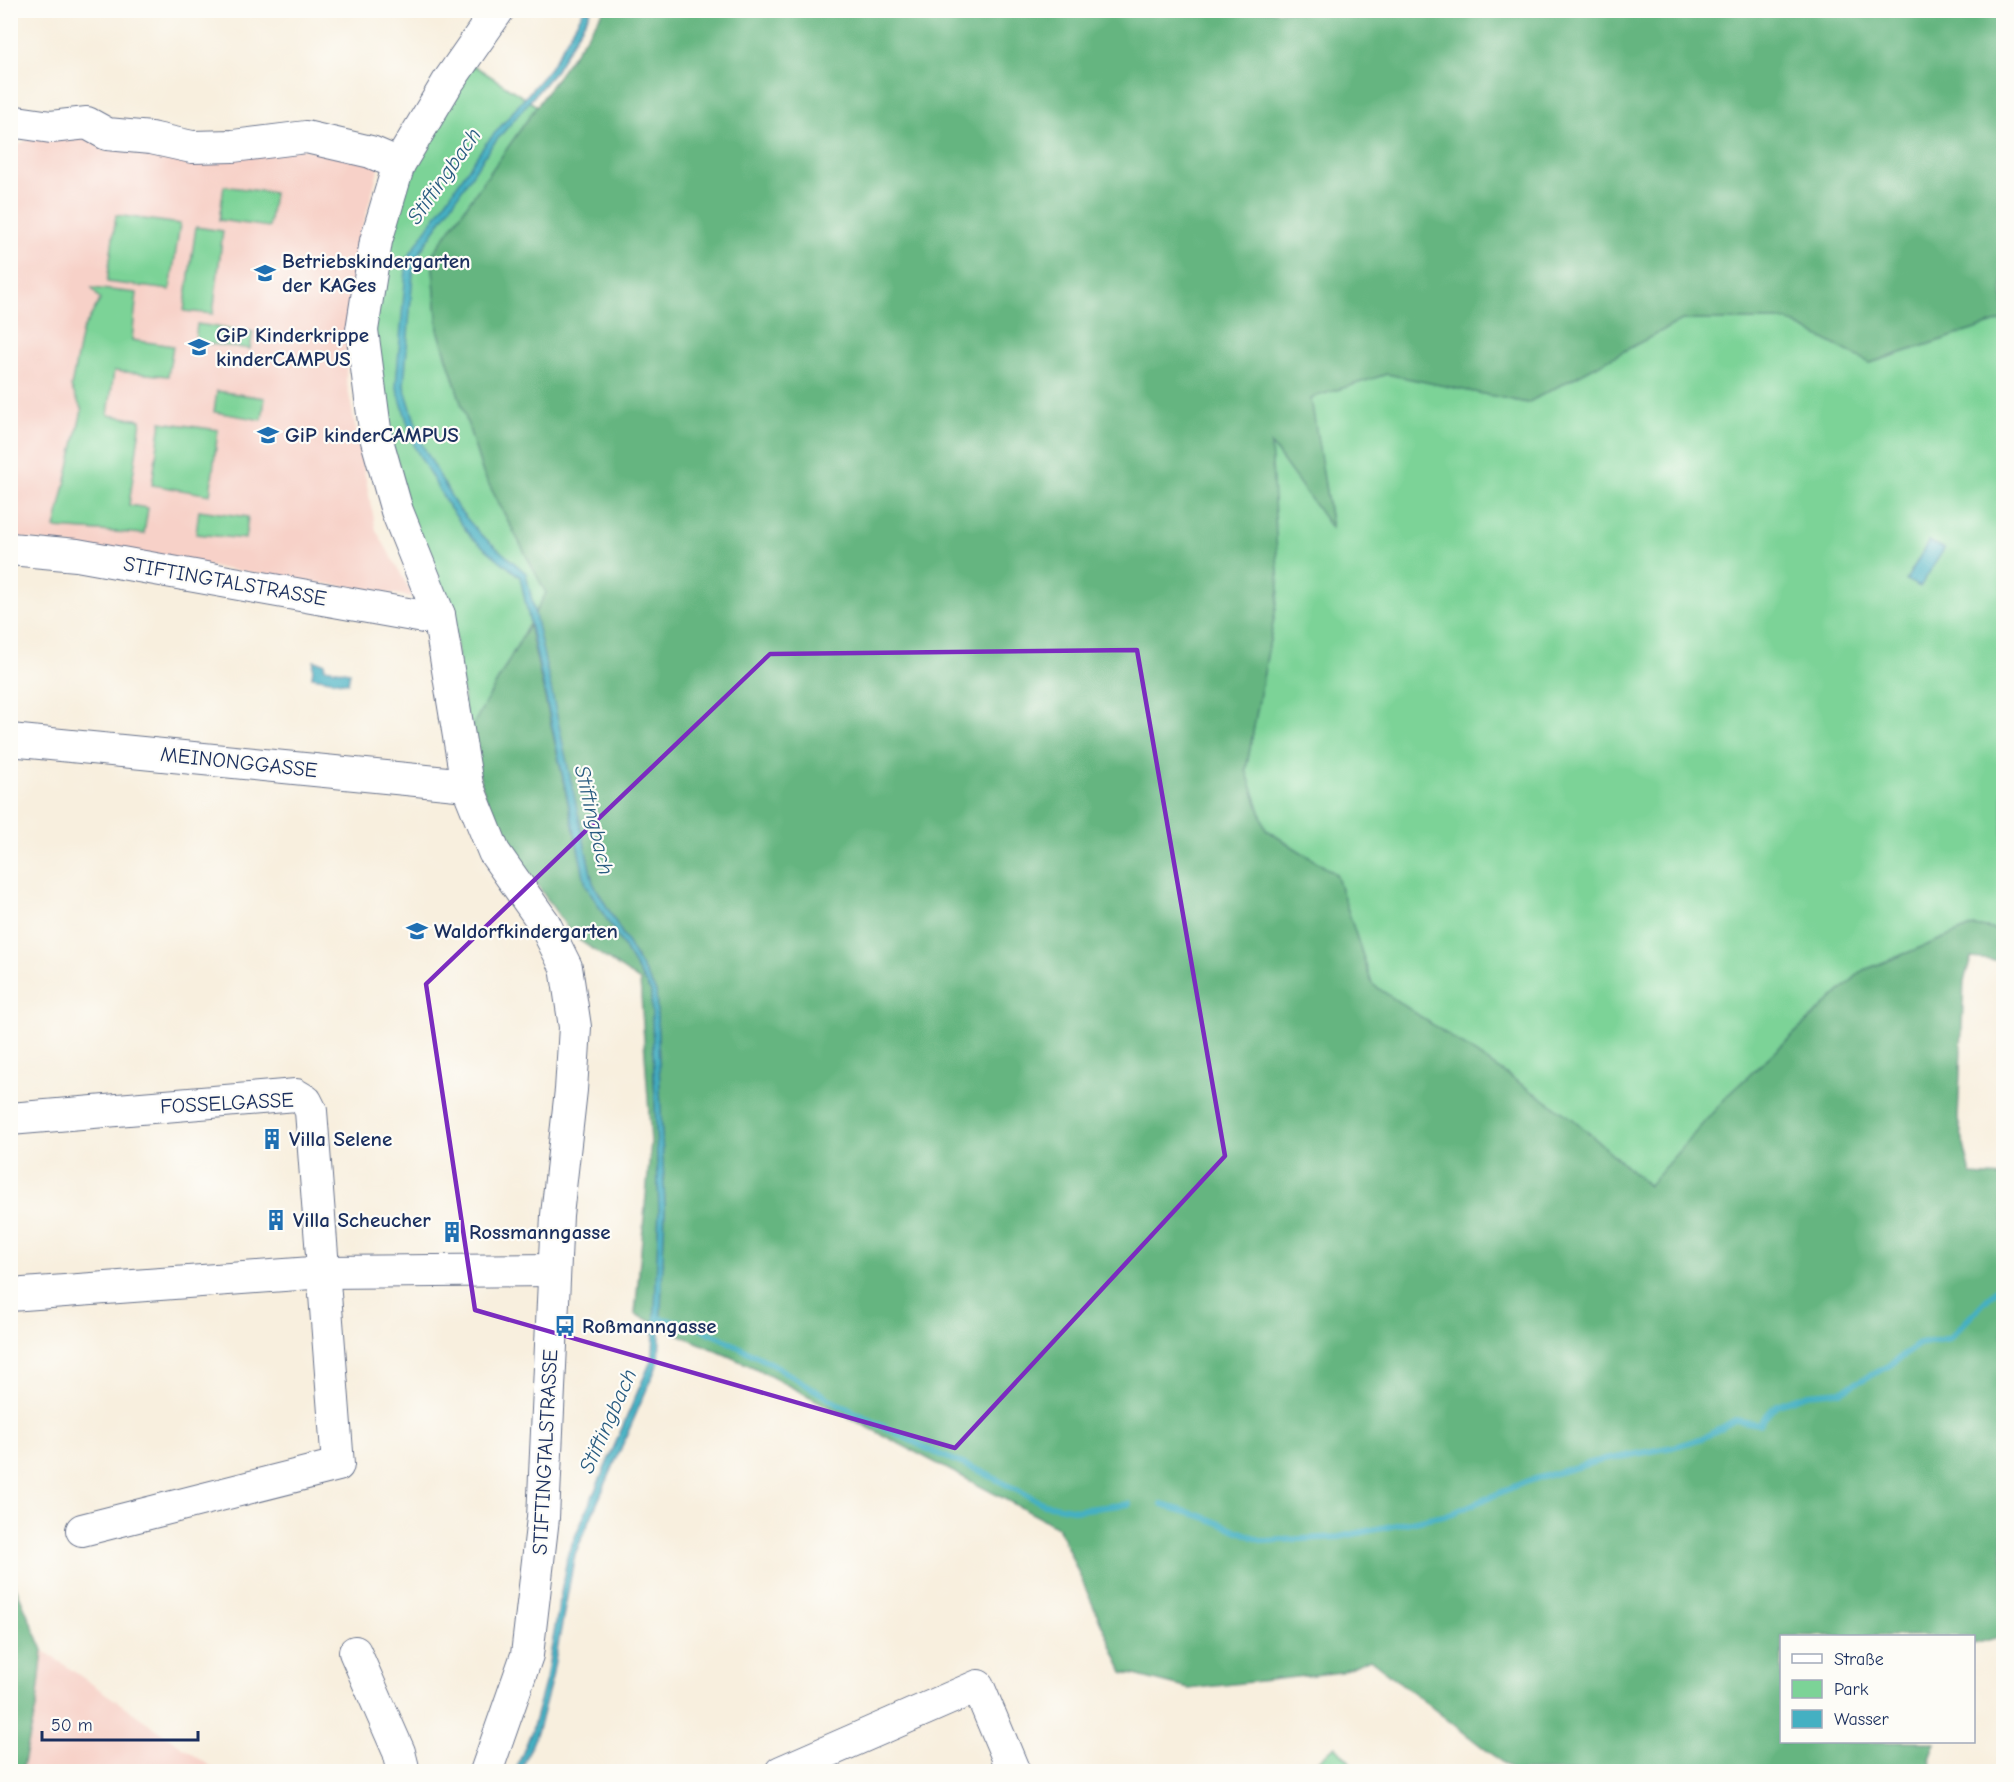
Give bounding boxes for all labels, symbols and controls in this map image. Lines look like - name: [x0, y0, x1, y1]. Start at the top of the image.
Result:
- water label: Stiftingbach: [401, 123, 487, 229]
- place label: Betriebskindergarten der KAGes: [282, 249, 470, 297]
- school or university icon: Betriebskindergarten der KAGes: [253, 261, 277, 285]
- place label: GiP Kinderkrippe kinderCAMPUS: [216, 323, 369, 371]
- school or university icon: GiP Kinderkrippe kinderCAMPUS: [187, 335, 211, 359]
- school or university icon: GiP kinderCAMPUS: [256, 423, 280, 447]
- place label: GiP kinderCAMPUS: [285, 423, 459, 447]
- street label: STIFTINGTALSTRASSE: [122, 551, 328, 611]
- street label: MEINONGGASSE: [159, 742, 319, 782]
- water label: Stiftingbach: [569, 763, 619, 877]
- school or university icon: Waldorfkindergarten: [405, 919, 429, 943]
- place label: Waldorfkindergarten: [434, 919, 618, 943]
- street label: FOSSELGASSE: [160, 1088, 294, 1118]
- building icon: Villa Selene: [260, 1127, 284, 1151]
- place label: Villa Selene: [289, 1127, 392, 1151]
- building icon: Villa Scheucher: [264, 1208, 288, 1232]
- place label: Villa Scheucher: [293, 1208, 431, 1232]
- building icon: Rossmanngasse: [440, 1220, 464, 1244]
- place label: Rossmanngasse: [469, 1220, 610, 1244]
- bus stop icon: Roßmanngasse: [553, 1314, 577, 1338]
- place label: Roßmanngasse: [582, 1314, 717, 1338]
- street label: STIFTINGTALSTRASSE: [528, 1349, 562, 1555]
- water label: Stiftingbach: [573, 1365, 643, 1477]
- legend: [1780, 1635, 1975, 1743]
- text: Straße: [1834, 1649, 1884, 1670]
- text: Park: [1834, 1679, 1869, 1700]
- scale bar: [42, 1704, 198, 1742]
- text: Wasser: [1834, 1709, 1890, 1730]
- text: 50 m: [51, 1715, 93, 1736]

